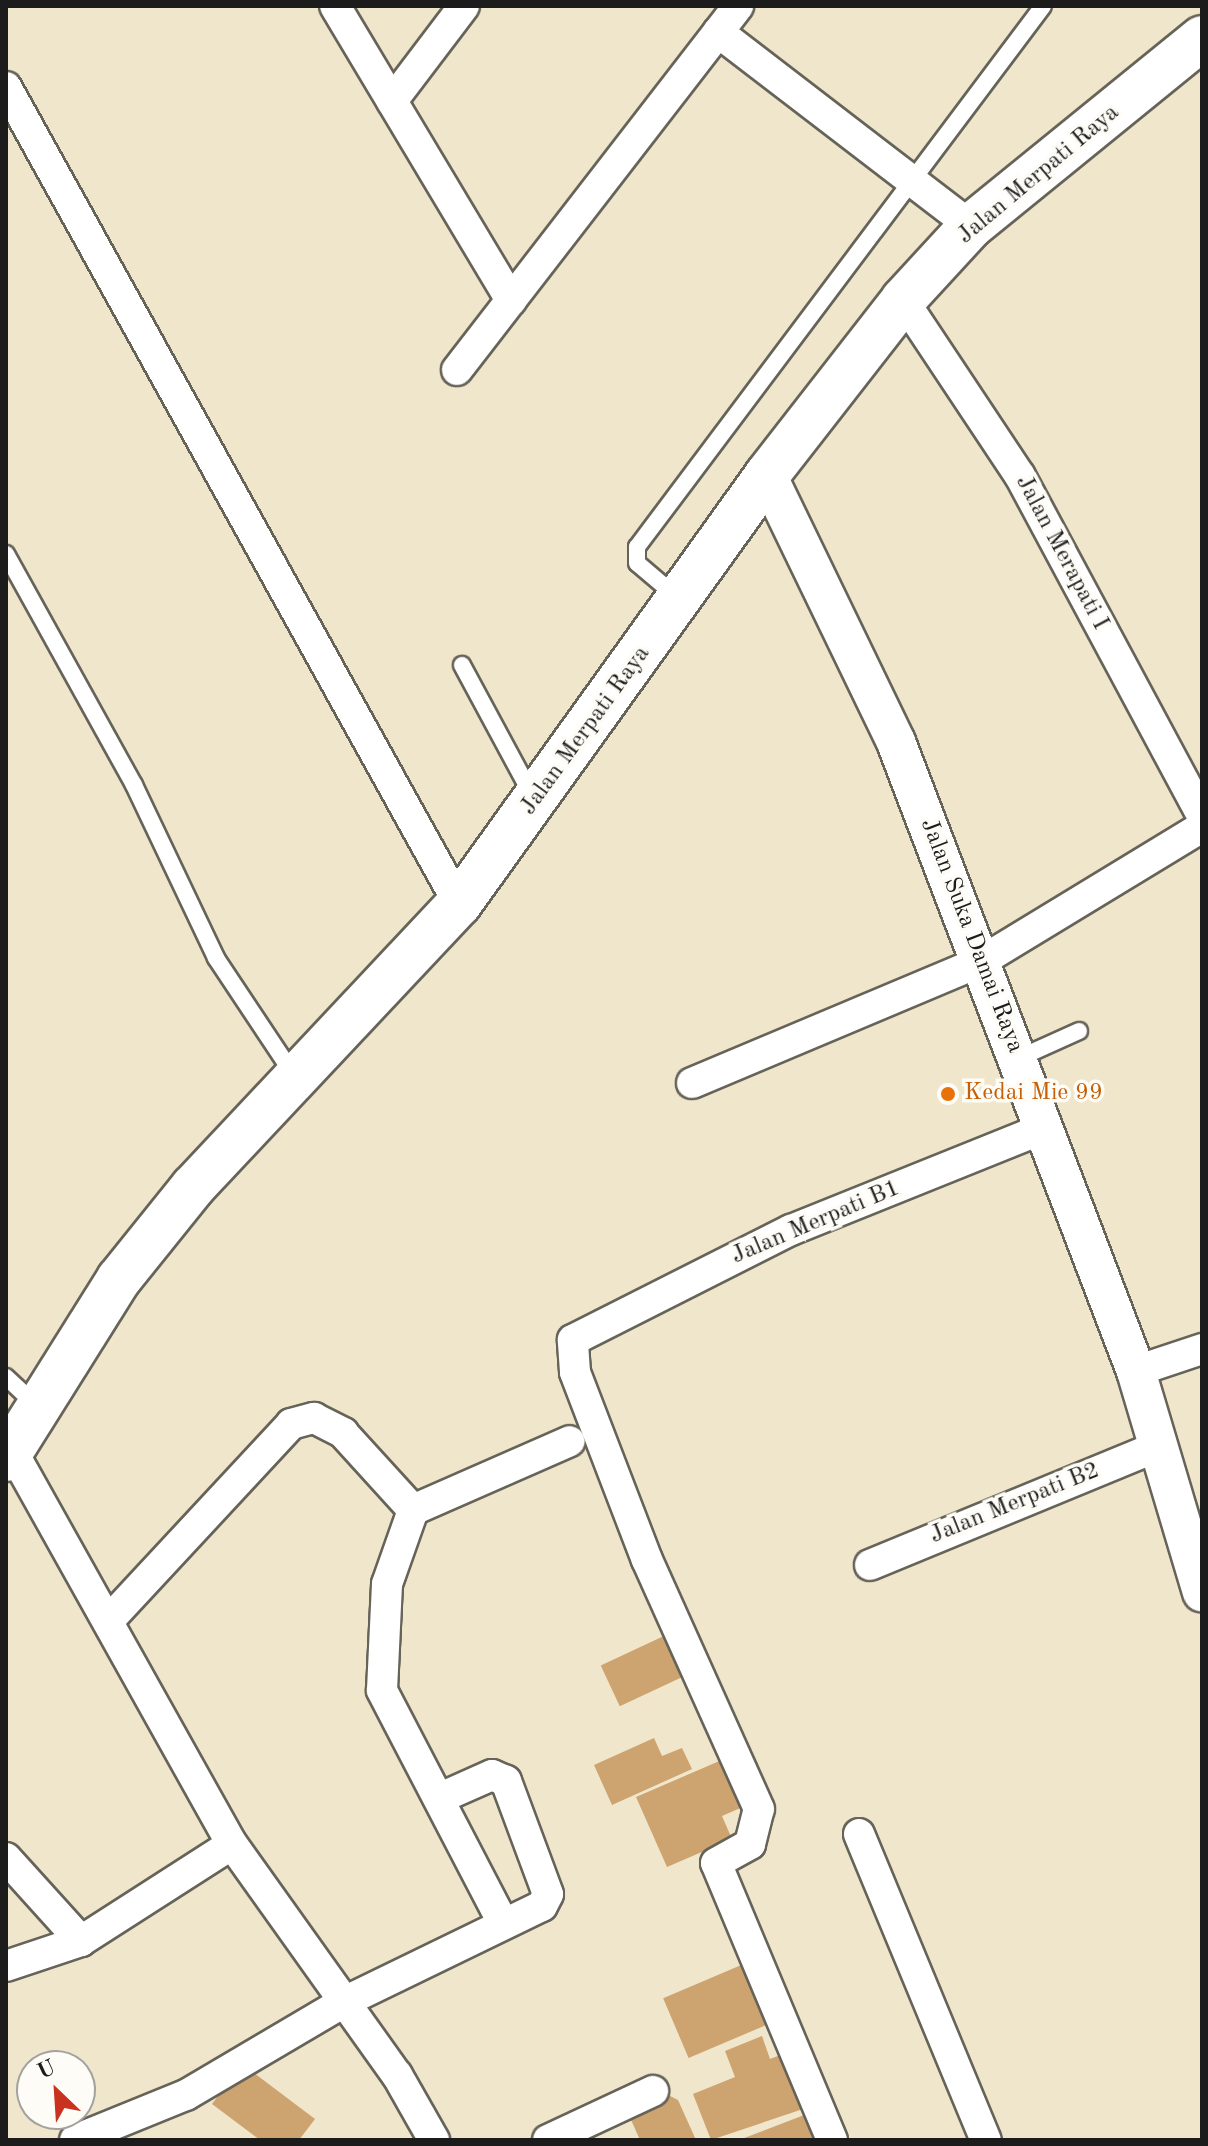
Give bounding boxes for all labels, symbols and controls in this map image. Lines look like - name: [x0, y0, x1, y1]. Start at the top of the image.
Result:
- street label: Jalan Merpati Raya: [952, 99, 1126, 251]
- street label: Jalan Merapati I: [1008, 471, 1114, 635]
- street label: Jalan Merpati Raya: [515, 641, 657, 821]
- street label: Jalan Suka Damai Raya: [913, 815, 1029, 1057]
- place label: Kedai Mie 99: [964, 1080, 1103, 1108]
- marker: Kedai Mie 99: [939, 1085, 957, 1103]
- street label: Jalan Merpati B1: [727, 1175, 905, 1271]
- street label: Jalan Merpati B2: [926, 1457, 1104, 1551]
- north arrow: [16, 2050, 96, 2130]
- text: U: [34, 2056, 59, 2084]

